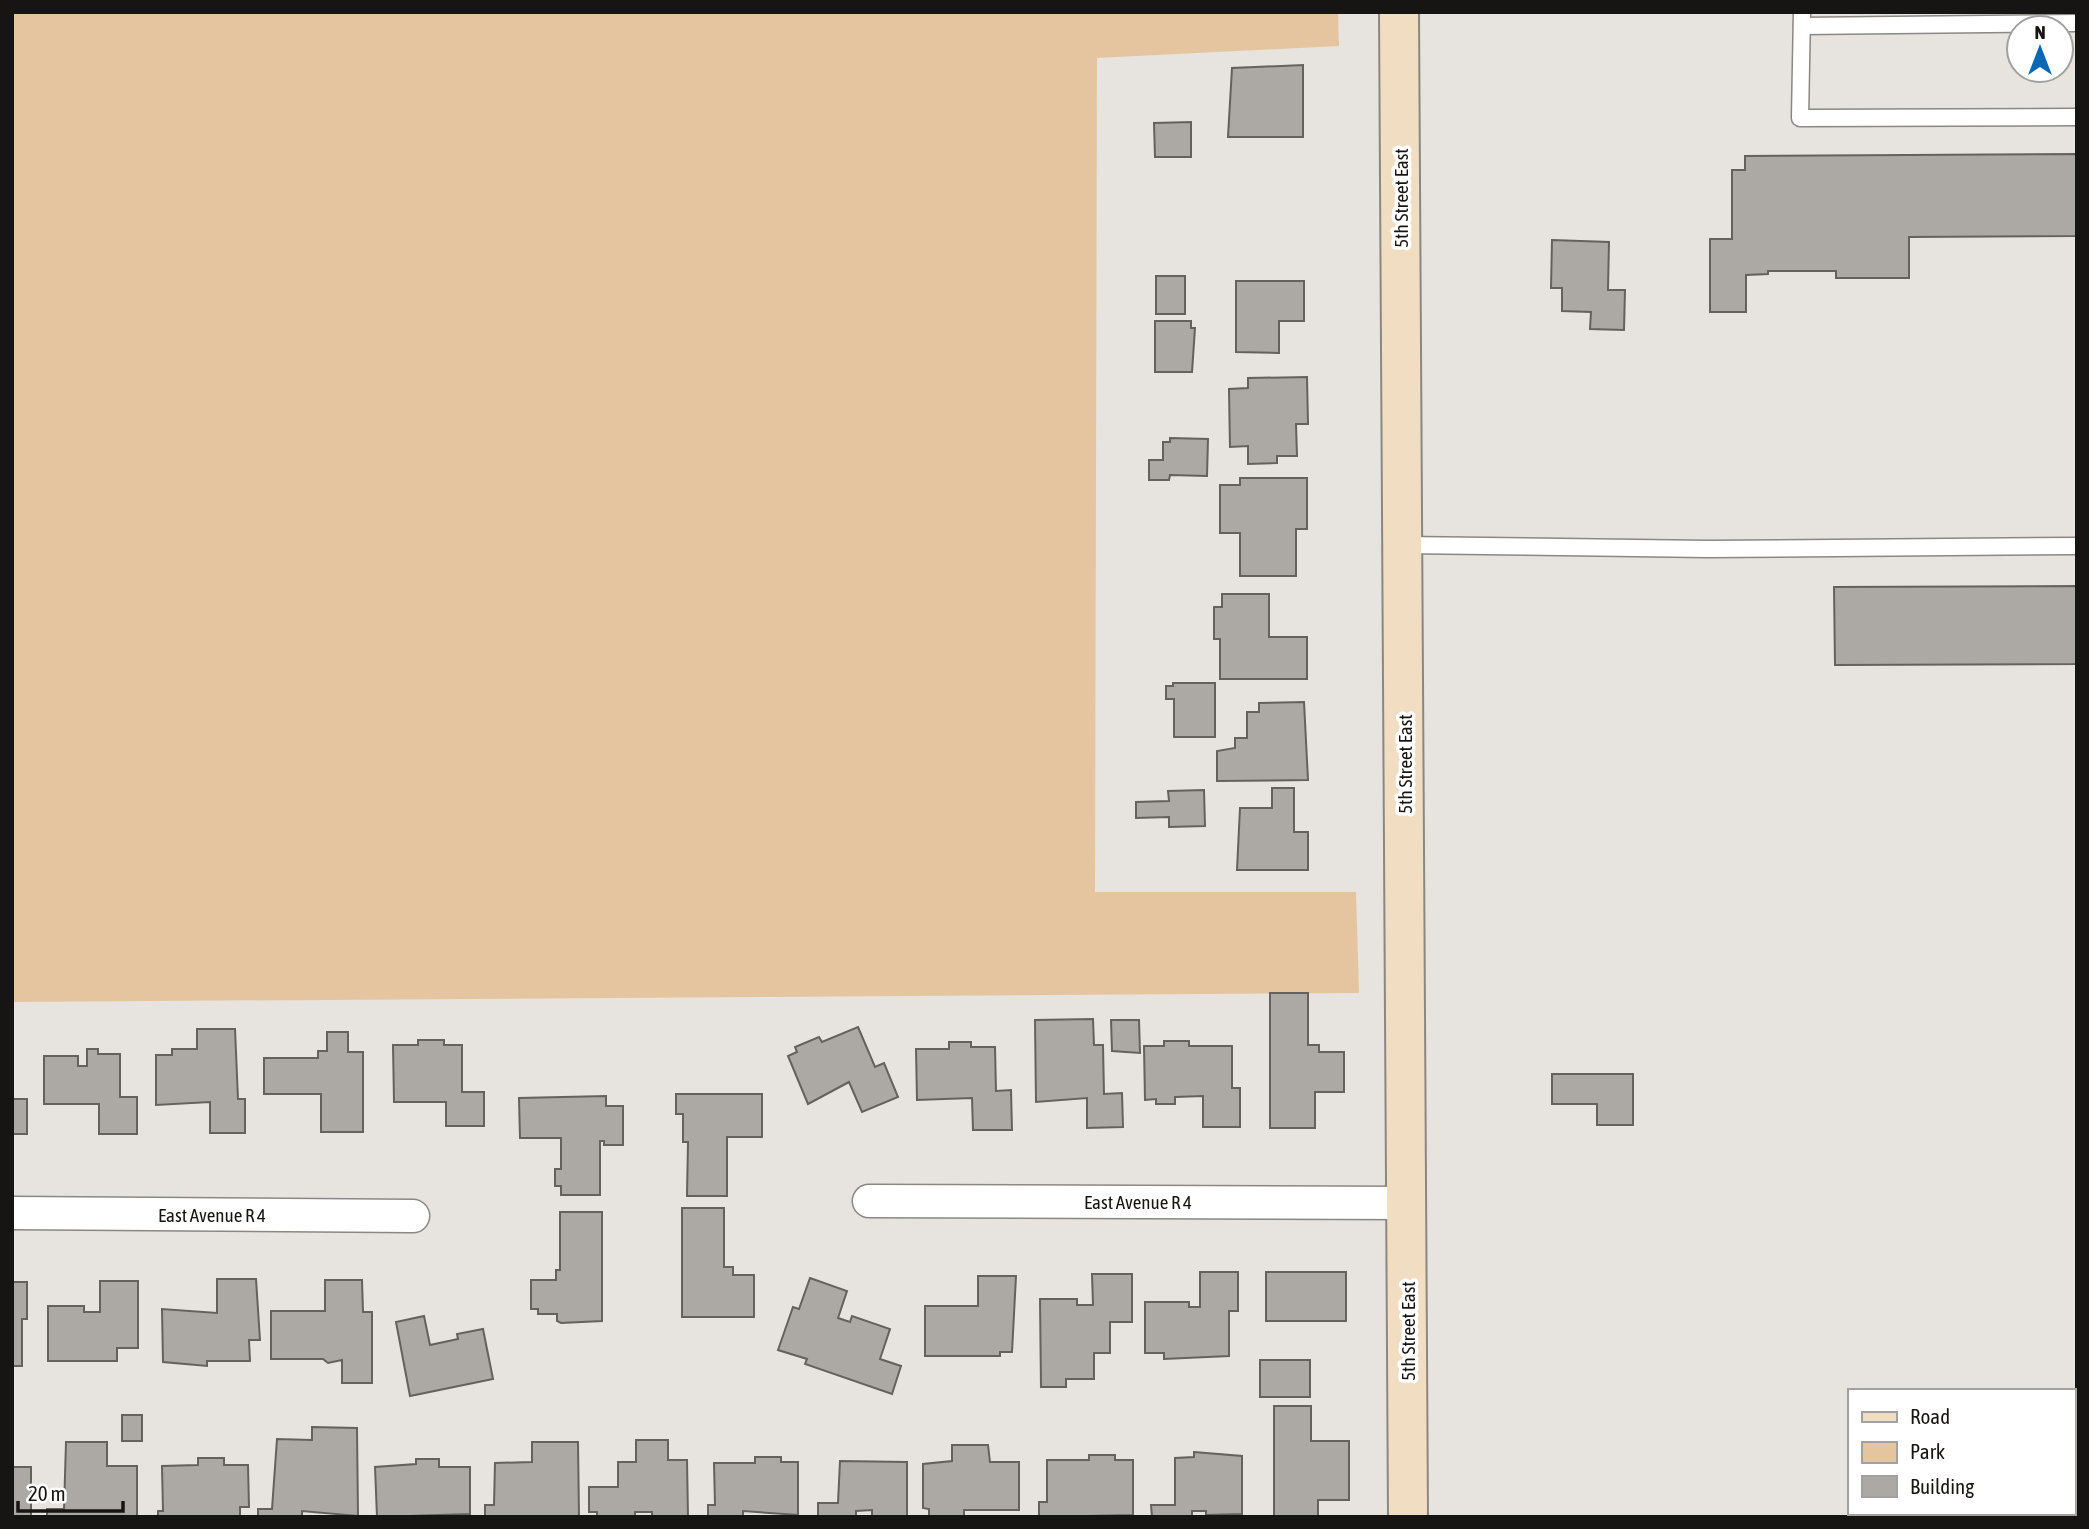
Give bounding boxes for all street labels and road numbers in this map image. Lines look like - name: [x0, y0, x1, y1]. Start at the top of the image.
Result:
- street label: 5th Street East: [1390, 148, 1412, 248]
- street label: 5th Street East: [1394, 714, 1416, 814]
- street label: East Avenue R 4: [1084, 1191, 1192, 1213]
- street label: East Avenue R 4: [158, 1204, 266, 1226]
- street label: 5th Street East: [1397, 1281, 1419, 1381]

